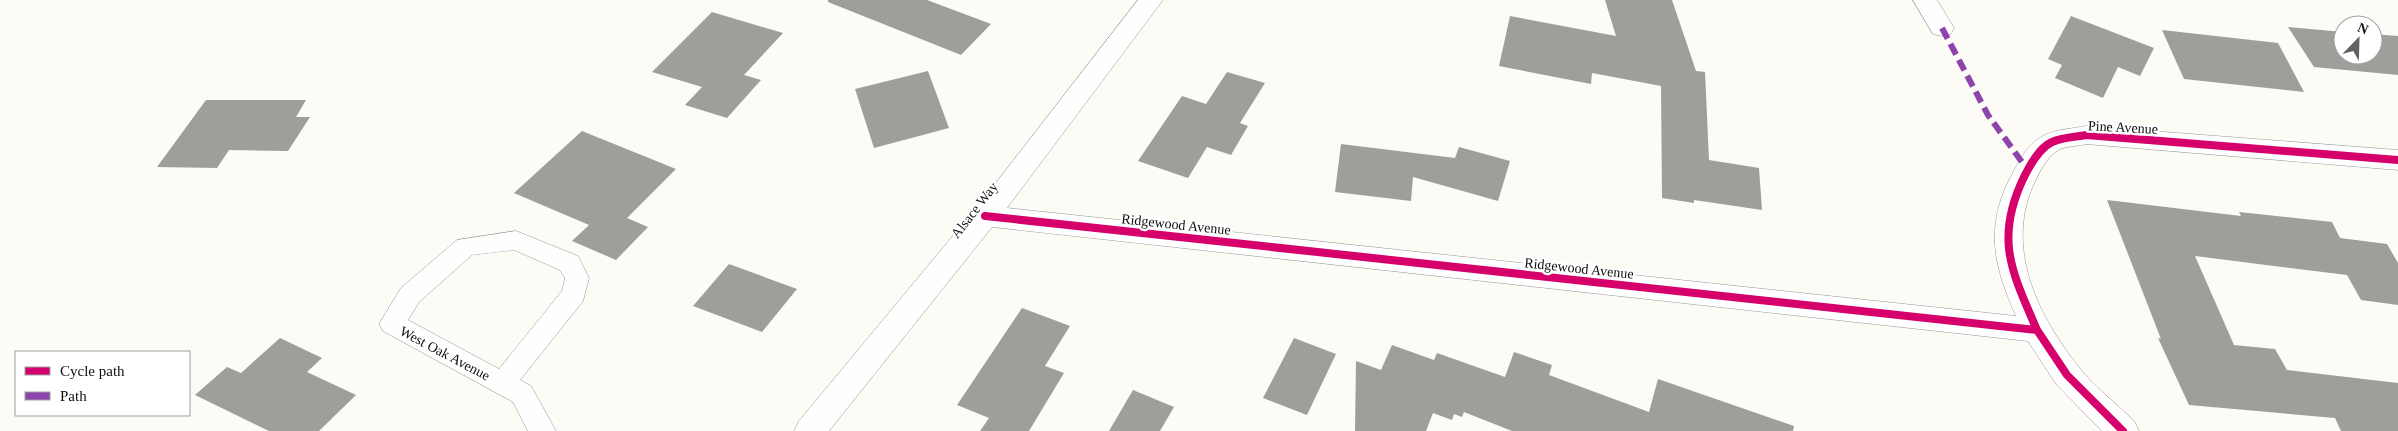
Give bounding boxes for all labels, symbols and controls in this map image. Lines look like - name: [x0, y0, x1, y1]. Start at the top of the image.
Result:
- north arrow: [2333, 15, 2383, 65]
- text: N: [2355, 20, 2370, 37]
- street label: Pine Avenue: [2088, 118, 2158, 137]
- street label: Alsace Way: [948, 179, 1001, 241]
- street label: Ridgewood Avenue: [1121, 211, 1231, 238]
- street label: Ridgewood Avenue: [1524, 255, 1634, 282]
- street label: West Oak Avenue: [397, 323, 492, 383]
- legend: [15, 351, 190, 416]
- text: Cycle path: [60, 363, 125, 379]
- text: Path: [60, 388, 87, 404]

